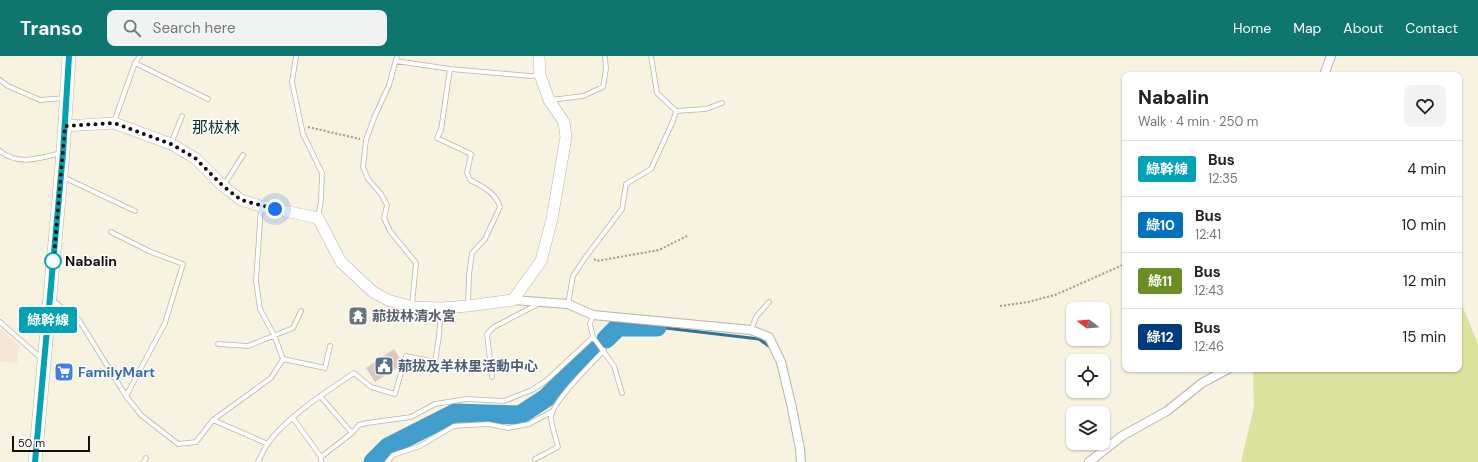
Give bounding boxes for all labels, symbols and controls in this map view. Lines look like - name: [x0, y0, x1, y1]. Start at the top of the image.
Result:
- search box: [107, 10, 387, 46]
- text: Transo: [20, 16, 83, 41]
- icon: search: [121, 17, 143, 39]
- text: Search here: [153, 18, 236, 38]
- text: Home: [1233, 19, 1271, 37]
- text: Map: [1293, 19, 1321, 37]
- text: About: [1343, 19, 1383, 37]
- text: Contact: [1405, 19, 1458, 37]
- text: Nabalin: [1138, 85, 1209, 110]
- button: heart: [1404, 85, 1446, 127]
- text: Walk · 4 min · 250 m: [1138, 113, 1258, 130]
- district label: 那柭林: [192, 117, 240, 138]
- text: Bus: [1208, 150, 1235, 170]
- text: 4 min: [1407, 159, 1446, 179]
- text: 綠幹線: [1146, 160, 1188, 178]
- text: 12:35: [1208, 170, 1238, 187]
- your location: [265, 199, 285, 219]
- text: Bus: [1195, 206, 1222, 226]
- text: 10 min: [1401, 215, 1446, 235]
- text: 綠10: [1146, 216, 1175, 234]
- text: 12:41: [1195, 226, 1221, 243]
- marker: Nabalin: [44, 252, 62, 270]
- place label: Nabalin: [65, 252, 117, 270]
- text: Bus: [1194, 262, 1221, 282]
- text: 12 min: [1403, 271, 1446, 291]
- text: 綠11: [1148, 272, 1172, 290]
- text: 12:43: [1194, 282, 1224, 299]
- north arrow: [1066, 302, 1110, 346]
- map controls: [1066, 302, 1110, 450]
- temple icon: 𦰡拔林清水宮: [347, 305, 369, 327]
- line badge: 綠幹線: [25, 307, 71, 333]
- place label: 𦰡拔林清水宮: [372, 307, 456, 325]
- text: 綠幹線: [27, 311, 69, 329]
- text: Bus: [1194, 318, 1221, 338]
- text: 15 min: [1403, 327, 1446, 347]
- text: 綠12: [1146, 328, 1174, 346]
- text: 12:46: [1194, 338, 1224, 355]
- button: locate: [1066, 354, 1110, 398]
- public building icon: 𦰡拔及羊林里活動中心: [373, 355, 395, 377]
- place label: 𦰡拔及羊林里活動中心: [398, 357, 538, 375]
- supermarket icon: FamilyMart: [53, 361, 75, 383]
- place label: FamilyMart: [78, 363, 155, 381]
- button: layers: [1066, 406, 1110, 450]
- scale bar: [12, 434, 90, 453]
- text: 50 m: [18, 436, 45, 450]

